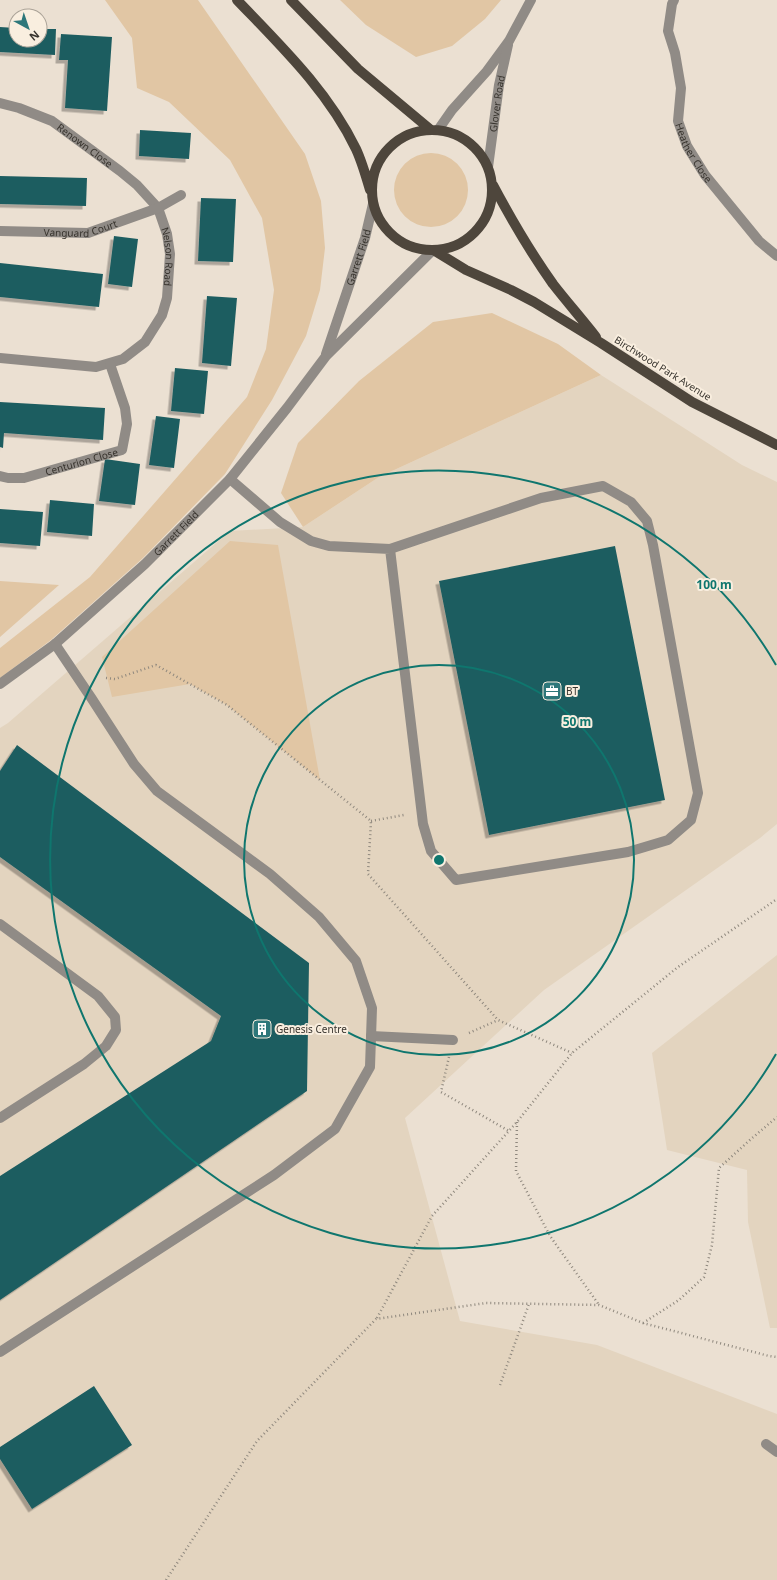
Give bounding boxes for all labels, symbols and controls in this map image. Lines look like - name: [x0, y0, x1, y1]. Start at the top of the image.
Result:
- north arrow: [8, 8, 48, 48]
- text: N: [26, 27, 43, 45]
- street label: Glover Road: [486, 74, 508, 133]
- street label: Renown Close: [54, 120, 116, 171]
- street label: Heather Close: [672, 121, 716, 186]
- street label: Vanguard Court: [44, 216, 119, 240]
- street label: Nelson Road: [158, 225, 177, 287]
- street label: Garrett Field: [343, 228, 374, 287]
- street label: Birchwood Park Avenue: [612, 333, 714, 404]
- street label: Centurion Close: [43, 444, 120, 479]
- street label: Garrett Field: [150, 507, 202, 559]
- text: 100 m: [696, 576, 732, 593]
- office icon: BT: [541, 680, 563, 702]
- place label: BT: [566, 684, 579, 698]
- text: 50 m: [563, 713, 591, 730]
- centre of rings: [432, 853, 446, 867]
- building icon: Genesis Centre: [251, 1018, 273, 1040]
- place label: Genesis Centre: [276, 1022, 347, 1036]

